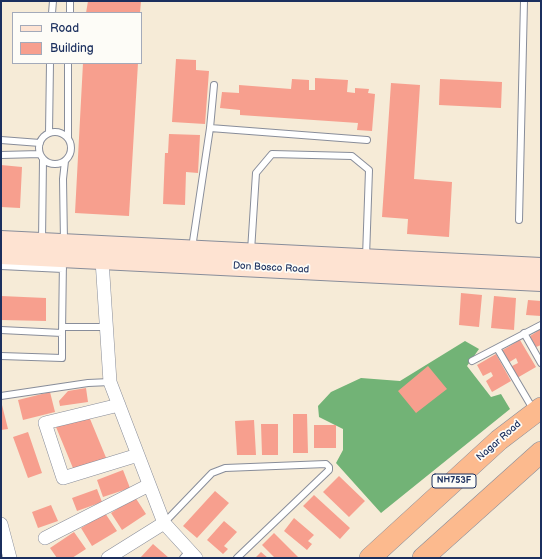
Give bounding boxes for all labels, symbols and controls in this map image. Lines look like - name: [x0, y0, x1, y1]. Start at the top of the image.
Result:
- legend: [12, 12, 142, 64]
- text: Road: [50, 21, 79, 36]
- text: Building: [50, 41, 94, 56]
- street label: Don Bosco Road: [232, 260, 310, 276]
- street label: Nagar Road: [474, 418, 524, 464]
- road number: NH753F: [432, 474, 476, 488]

